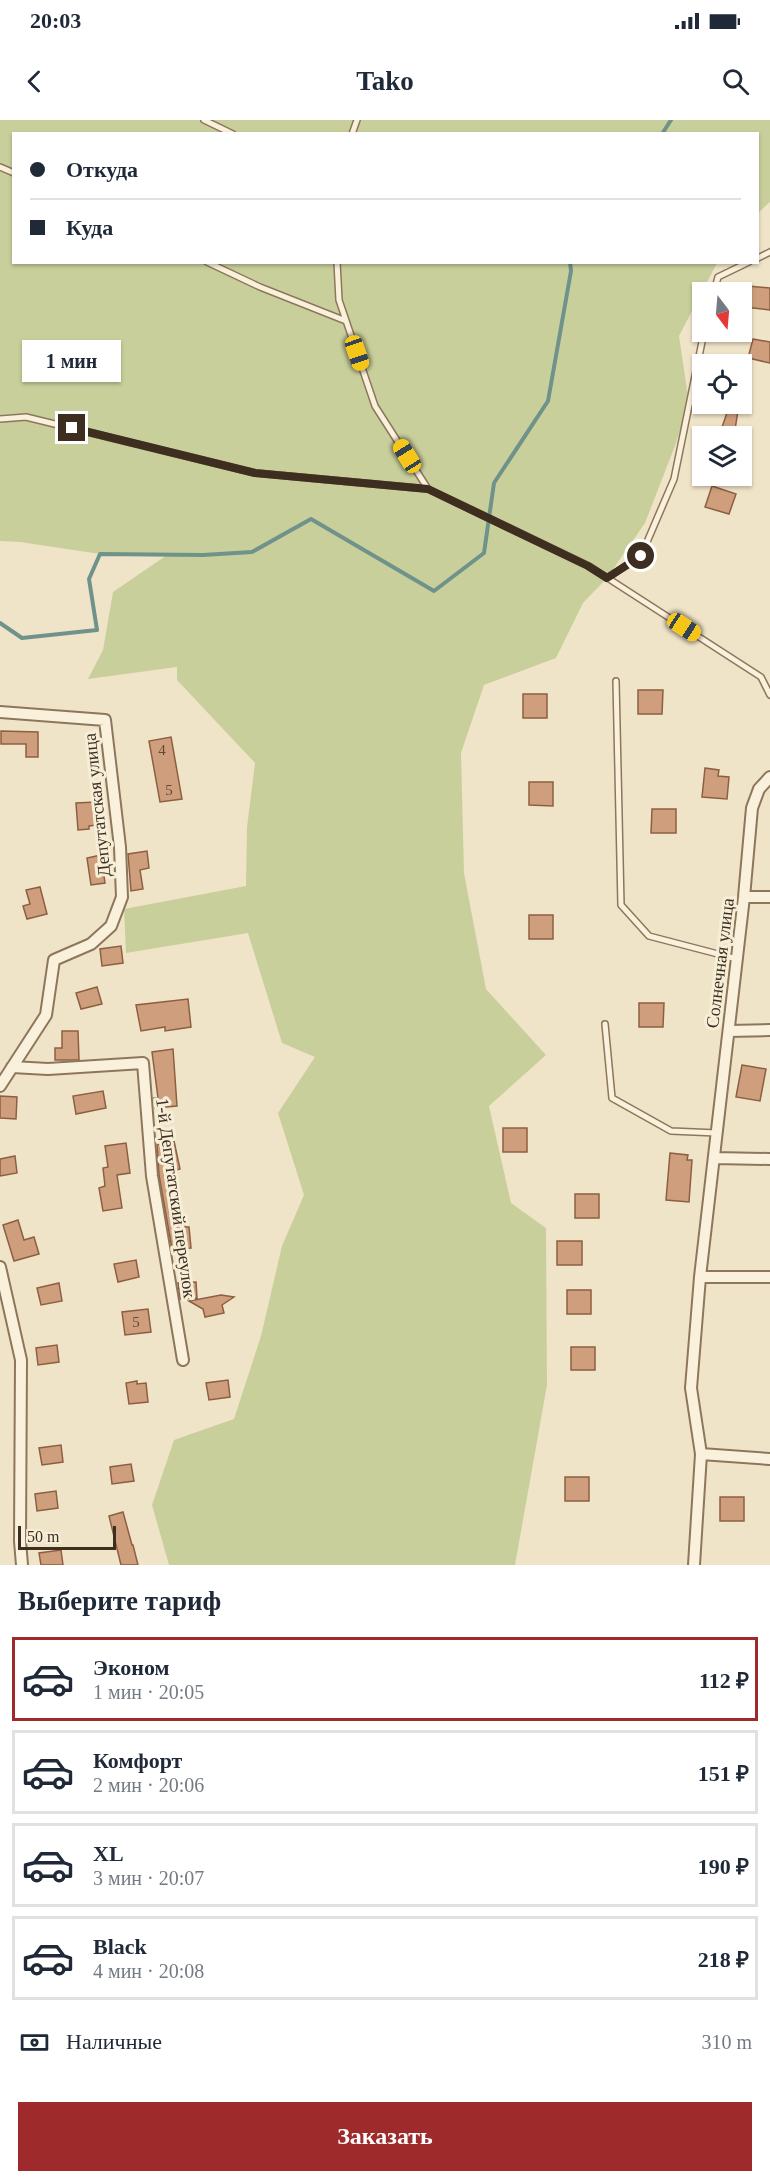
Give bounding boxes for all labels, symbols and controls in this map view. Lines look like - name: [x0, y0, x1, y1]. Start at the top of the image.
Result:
- text: 20:03: [30, 8, 81, 33]
- icon: back: [18, 65, 51, 98]
- icon: search: [719, 65, 752, 98]
- text: Tako: [356, 66, 414, 96]
- text: Откуда: [66, 157, 138, 182]
- text: Куда: [66, 215, 113, 240]
- north arrow: [692, 282, 752, 342]
- map controls: [692, 282, 752, 486]
- car: [343, 333, 371, 373]
- callout: 1 мин: [22, 341, 122, 383]
- text: 1 мин: [46, 350, 97, 372]
- button: locate: [692, 354, 752, 414]
- route end: [58, 414, 85, 441]
- button: layers: [692, 426, 752, 486]
- car: [390, 436, 424, 476]
- route start: [627, 542, 654, 569]
- car: [664, 610, 704, 644]
- street label: Депутатская улица: [80, 732, 114, 878]
- house number: 4: [158, 742, 166, 758]
- house number: 5: [165, 782, 173, 798]
- street label: Солнечная улица: [702, 897, 738, 1029]
- street label: 1-й Депутатский переулок: [152, 1097, 200, 1299]
- house number: 5: [132, 1314, 140, 1330]
- scale bar: [18, 1523, 116, 1550]
- text: 50 m: [27, 1528, 59, 1545]
- text: Выберите тариф: [18, 1586, 221, 1616]
- icon: car: [21, 1652, 75, 1706]
- text: Эконом: [93, 1655, 170, 1680]
- text: 112 ₽: [699, 1668, 749, 1693]
- text: 1 мин · 20:05: [93, 1681, 204, 1703]
- icon: car: [21, 1745, 75, 1799]
- text: Комфорт: [93, 1748, 182, 1773]
- text: 151 ₽: [698, 1761, 749, 1786]
- text: 2 мин · 20:06: [93, 1774, 204, 1796]
- icon: car: [21, 1838, 75, 1892]
- text: XL: [93, 1841, 124, 1866]
- text: 190 ₽: [698, 1854, 749, 1879]
- text: 3 мин · 20:07: [93, 1867, 204, 1889]
- icon: car: [21, 1931, 75, 1985]
- text: Black: [93, 1934, 147, 1959]
- text: 218 ₽: [698, 1947, 749, 1972]
- text: 4 мин · 20:08: [93, 1960, 204, 1982]
- icon: cash: [18, 2026, 51, 2059]
- text: Наличные: [66, 2029, 162, 2054]
- text: 310 m: [701, 2031, 752, 2053]
- button: Заказать: [18, 2102, 752, 2171]

